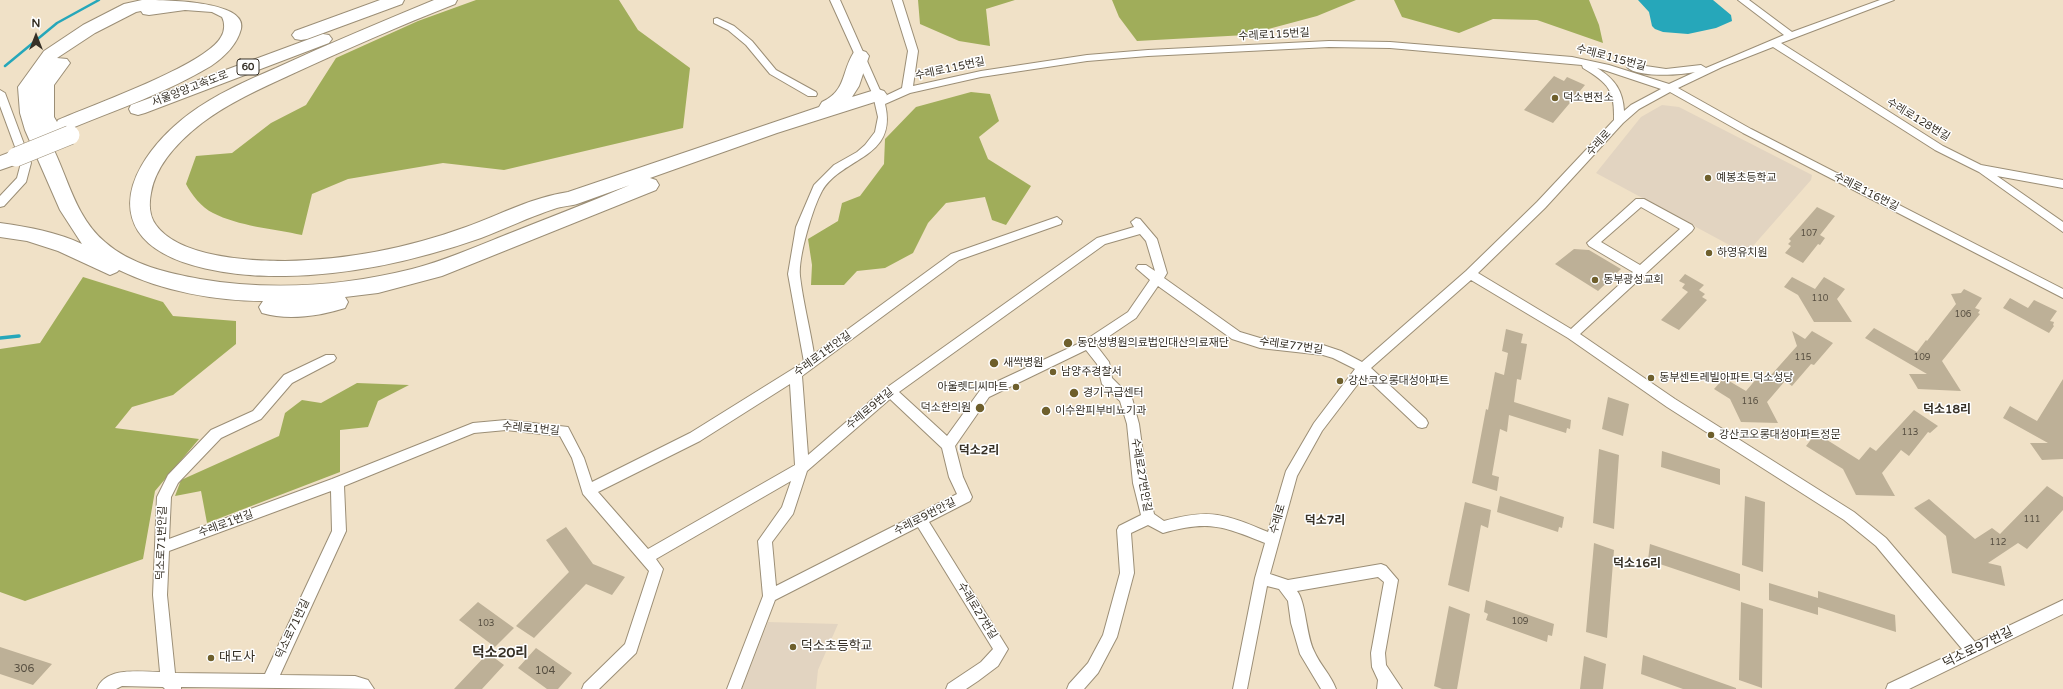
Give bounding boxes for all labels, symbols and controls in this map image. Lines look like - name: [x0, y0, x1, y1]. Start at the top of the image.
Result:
- north arrow: [16, 16, 56, 56]
- text: N: [32, 17, 40, 30]
- street label: 수레로115번길: [1238, 27, 1310, 43]
- street label: 수레로115번길: [1575, 42, 1647, 74]
- street label: 수레로115번길: [914, 55, 986, 83]
- road number: 60: [237, 59, 259, 75]
- street label: 서울양양고속도로: [150, 68, 230, 110]
- place label: 덕소변전소: [1563, 91, 1614, 105]
- marker: 덕소변전소: [1550, 93, 1560, 103]
- street label: 수레로128번길: [1884, 96, 1952, 144]
- street label: 수레로: [1584, 127, 1614, 159]
- street label: 수레로116번길: [1831, 170, 1901, 214]
- place label: 예봉초등학교: [1716, 171, 1777, 185]
- marker: 예봉초등학교: [1703, 173, 1713, 183]
- house number: 107: [1801, 229, 1817, 239]
- place label: 하영유치원: [1717, 246, 1768, 260]
- marker: 하영유치원: [1704, 248, 1714, 258]
- place label: 동부광성교회: [1603, 273, 1664, 287]
- marker: 동부광성교회: [1590, 275, 1600, 285]
- house number: 110: [1812, 294, 1828, 304]
- house number: 106: [1955, 310, 1971, 320]
- street label: 수레로1번안길: [792, 329, 854, 379]
- street label: 수레로77번길: [1258, 335, 1324, 357]
- place label: 동안성병원의료법인대산의료재단: [1077, 336, 1229, 350]
- marker: 동안성병원의료법인대산의료재단: [1062, 337, 1074, 349]
- house number: 115: [1795, 353, 1811, 363]
- house number: 109: [1914, 353, 1930, 363]
- place label: 새싹병원: [1003, 356, 1043, 370]
- marker: 새싹병원: [988, 357, 1000, 369]
- place label: 남양주경찰서: [1061, 365, 1122, 379]
- marker: 남양주경찰서: [1048, 367, 1058, 377]
- place label: 동부센트레빌아파트.덕소성당: [1659, 371, 1793, 385]
- marker: 동부센트레빌아파트.덕소성당: [1646, 373, 1656, 383]
- place label: 강산코오롱대성아파트: [1348, 374, 1449, 388]
- marker: 강산코오롱대성아파트: [1335, 376, 1345, 386]
- place label: 아울렛디씨마트: [937, 380, 1008, 394]
- marker: 아울렛디씨마트: [1011, 382, 1021, 392]
- street label: 수레로9번길: [844, 385, 896, 433]
- place label: 경기구급센터: [1083, 386, 1144, 400]
- marker: 경기구급센터: [1068, 387, 1080, 399]
- house number: 116: [1742, 397, 1758, 407]
- place label: 덕소한의원: [920, 401, 971, 415]
- marker: 덕소한의원: [974, 402, 986, 414]
- district label: 덕소18리: [1923, 403, 1971, 417]
- place label: 이수완피부비뇨기과: [1055, 404, 1146, 418]
- marker: 이수완피부비뇨기과: [1040, 405, 1052, 417]
- street label: 수레로1번길: [502, 420, 560, 438]
- place label: 강산코오롱대성아파트정문: [1719, 428, 1840, 442]
- house number: 113: [1902, 428, 1918, 438]
- marker: 강산코오롱대성아파트정문: [1706, 430, 1716, 440]
- street label: 수레로27번안길: [1128, 437, 1154, 513]
- district label: 덕소2리: [959, 444, 999, 458]
- street label: 수레로9번안길: [892, 496, 958, 538]
- street label: 수레로: [1267, 503, 1289, 535]
- street label: 덕소로71번안길: [154, 506, 170, 580]
- street label: 수레로1번길: [197, 508, 255, 540]
- district label: 덕소7리: [1305, 514, 1345, 528]
- house number: 111: [2024, 515, 2040, 525]
- house number: 112: [1990, 538, 2006, 548]
- district label: 덕소16리: [1613, 557, 1661, 571]
- street label: 수레로27번길: [954, 580, 1000, 642]
- street label: 덕소로71번길: [273, 597, 313, 661]
- house number: 109: [1512, 617, 1528, 627]
- house number: 103: [478, 619, 494, 629]
- street label: 덕소로97번길: [1940, 624, 2016, 672]
- place label: 덕소초등학교: [801, 639, 873, 655]
- marker: 덕소초등학교: [788, 642, 798, 652]
- district label: 덕소20리: [472, 645, 528, 661]
- place label: 대도사: [219, 650, 255, 666]
- marker: 대도사: [206, 653, 216, 663]
- house number: 306: [14, 662, 34, 676]
- house number: 104: [535, 664, 555, 678]

